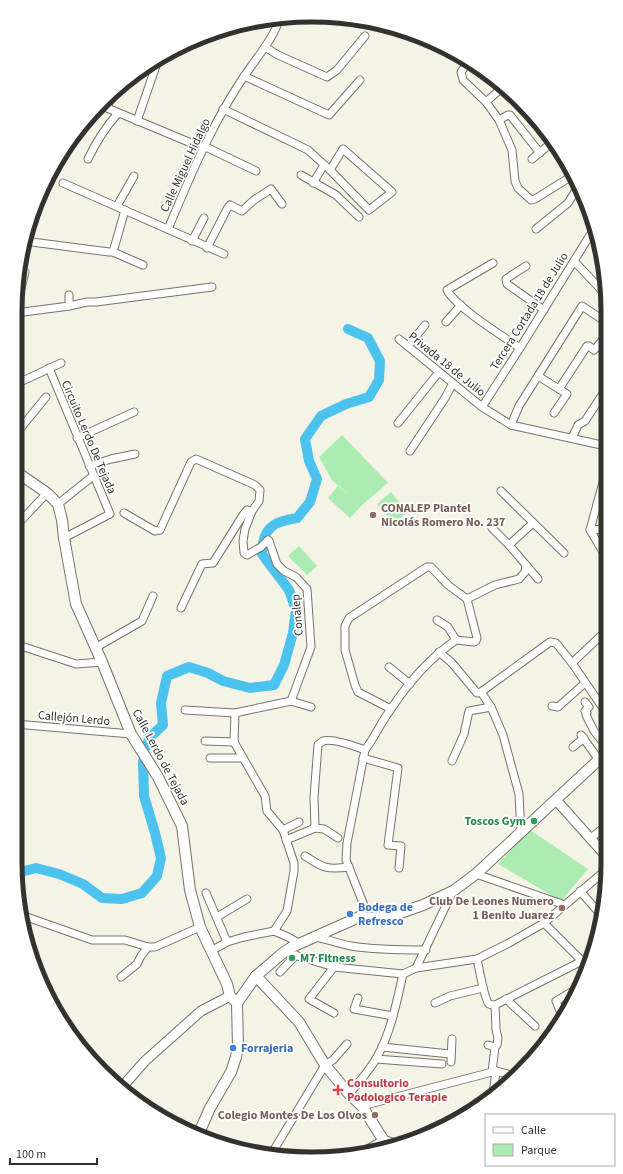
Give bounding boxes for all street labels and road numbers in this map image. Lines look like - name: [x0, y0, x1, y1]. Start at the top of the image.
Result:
- street label: Calle Miguel Hidalgo: [156, 115, 215, 215]
- street label: Tercera Cortada 18 de Julio: [486, 249, 573, 373]
- street label: Privada 18 de Julio: [405, 328, 489, 401]
- street label: Circuito Lerdo De Tejada: [57, 378, 120, 497]
- street label: Conalep: [287, 593, 308, 636]
- street label: Calle Lerdo de Tejada: [128, 706, 193, 808]
- street label: Callejón Lerdo: [37, 707, 111, 730]

